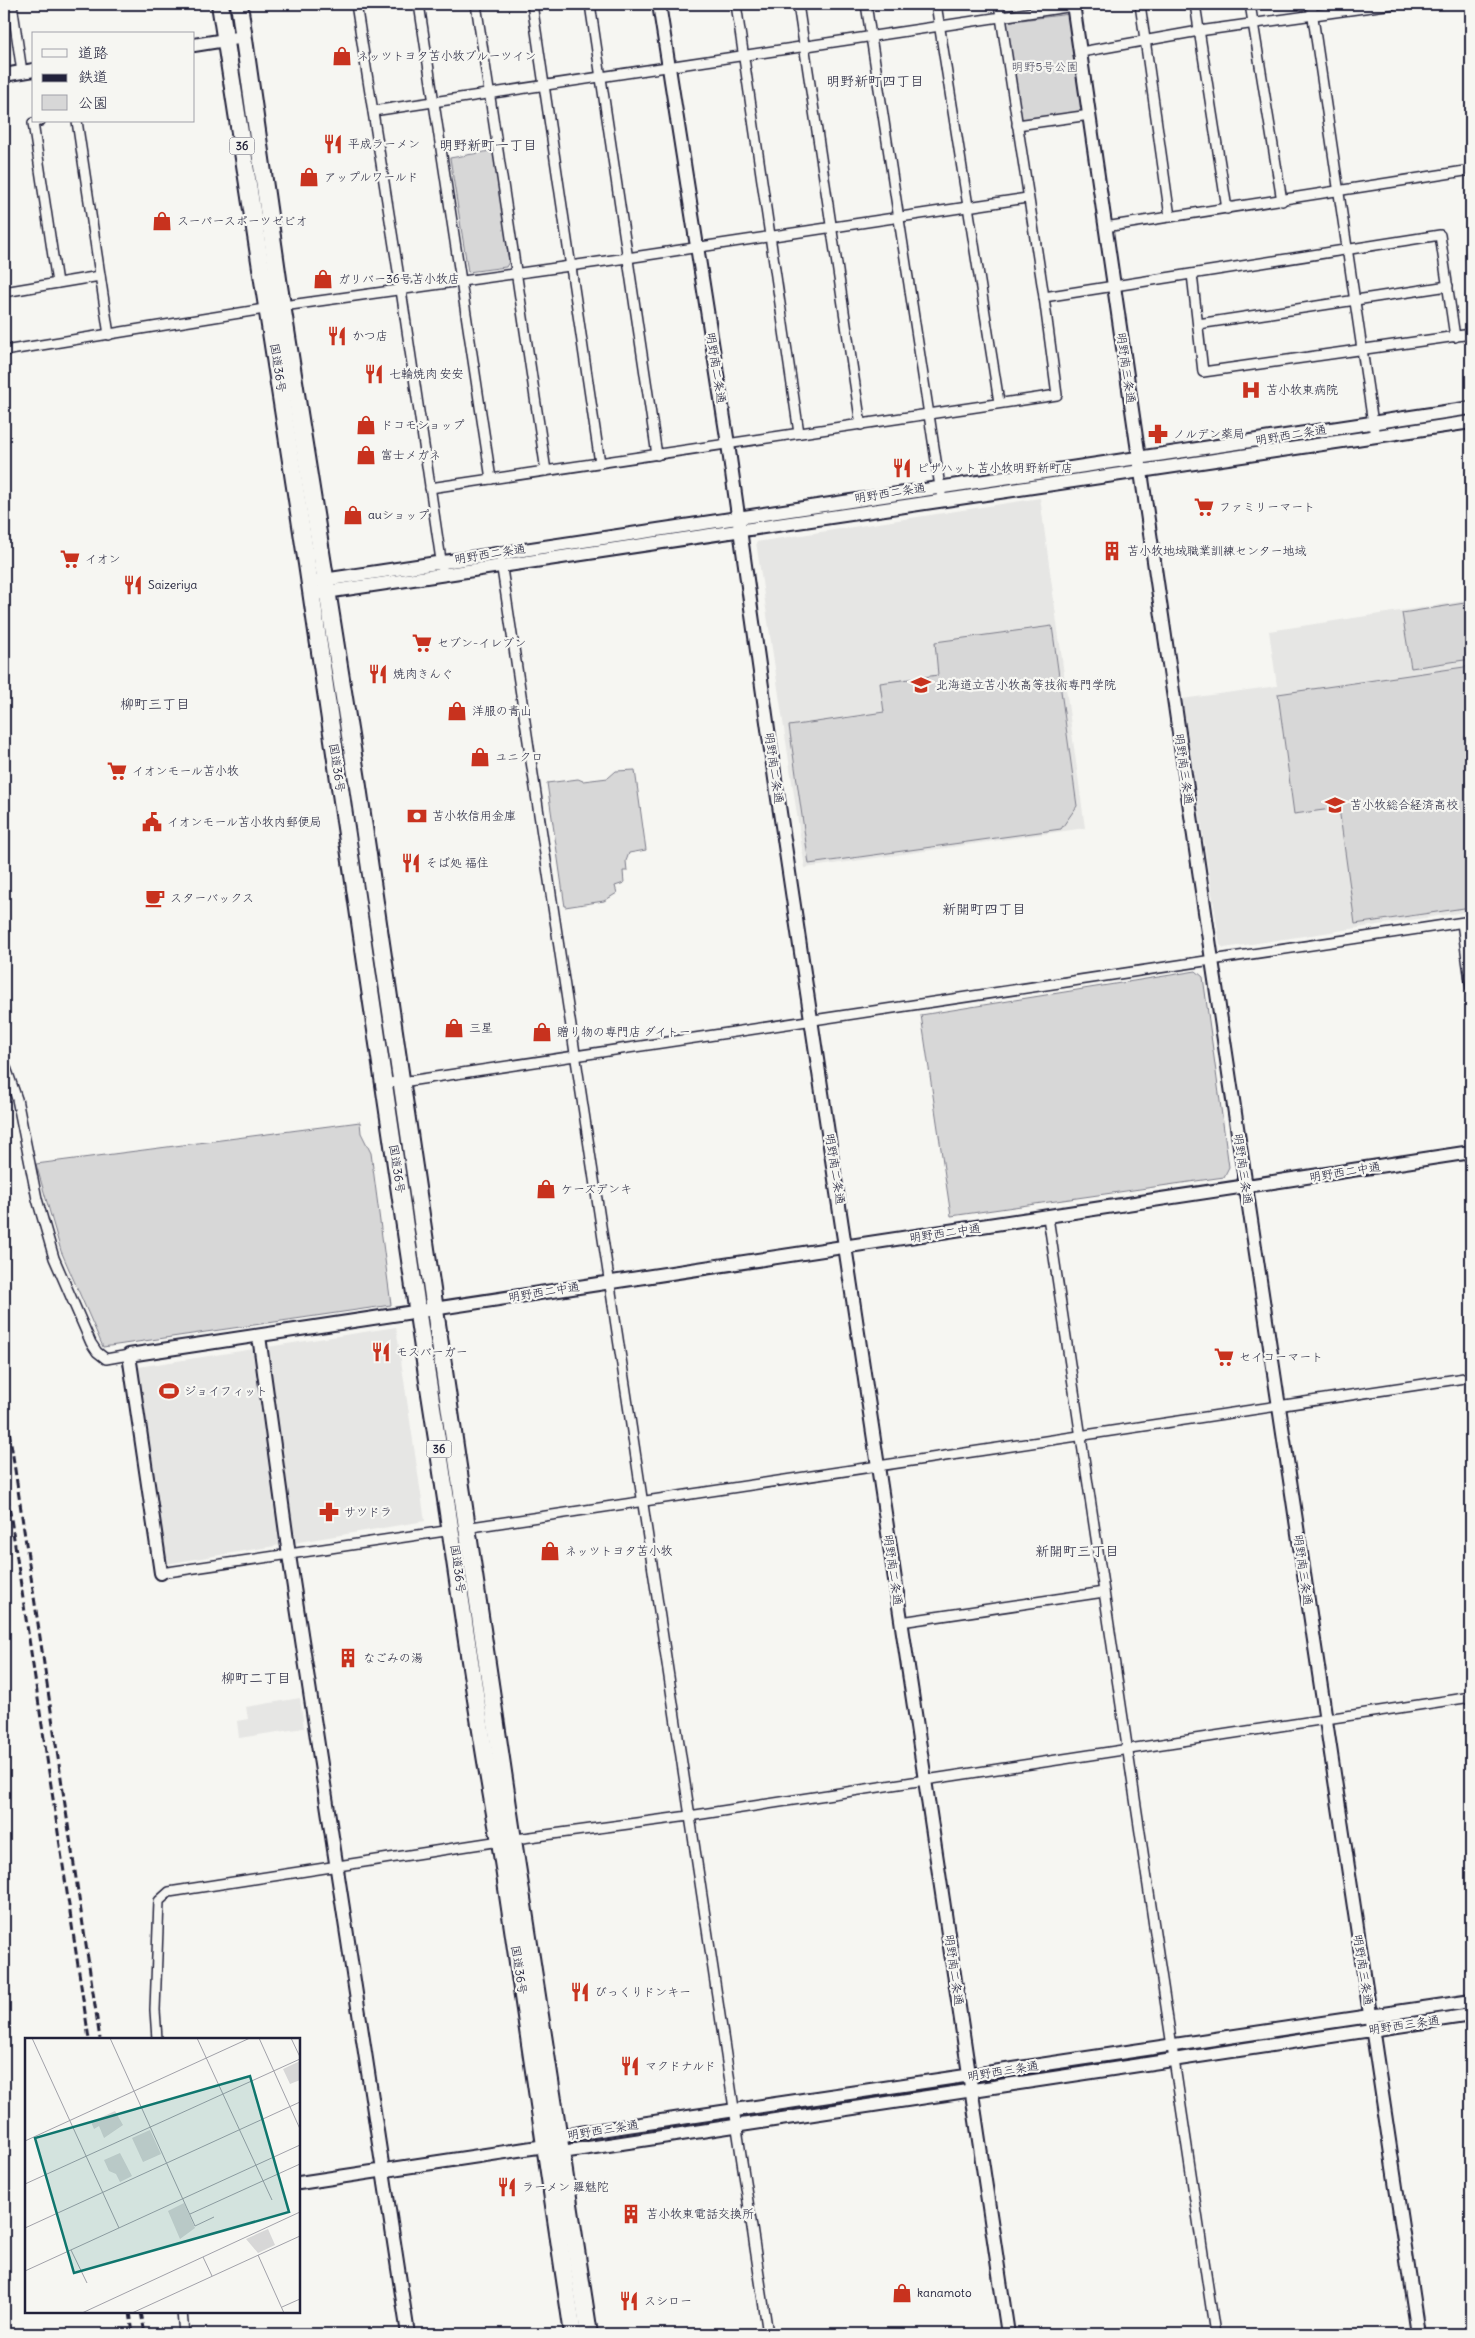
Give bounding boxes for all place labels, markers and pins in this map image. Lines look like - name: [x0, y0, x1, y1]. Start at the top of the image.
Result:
- shop icon: ネッツトヨタ苫小牧ブルーツイン: [331, 45, 353, 67]
- place label: ネッツトヨタ苫小牧ブルーツイン: [357, 48, 536, 63]
- restaurant icon: 平成ラーメン: [322, 133, 344, 155]
- place label: 平成ラーメン: [348, 136, 420, 151]
- shop icon: アップルワールド: [298, 166, 320, 188]
- place label: アップルワールド: [324, 169, 419, 184]
- shop icon: スーパースポーツゼビオ: [151, 210, 173, 232]
- place label: スーパースポーツゼビオ: [177, 213, 308, 228]
- shop icon: ガリバー36号苫小牧店: [312, 268, 334, 290]
- place label: ガリバー36号苫小牧店: [338, 271, 460, 286]
- restaurant icon: かつ店: [326, 325, 348, 347]
- place label: かつ店: [352, 328, 388, 343]
- restaurant icon: 七輪焼肉 安安: [363, 363, 385, 385]
- place label: 七輪焼肉 安安: [389, 366, 464, 381]
- hospital icon: 苫小牧東病院: [1240, 379, 1262, 401]
- place label: 苫小牧東病院: [1266, 382, 1338, 397]
- shop icon: ドコモショップ: [355, 414, 377, 436]
- place label: ドコモショップ: [381, 417, 465, 432]
- pharmacy icon: ノルデン薬局: [1147, 423, 1169, 445]
- place label: ノルデン薬局: [1173, 426, 1245, 441]
- shop icon: 富士メガネ: [355, 444, 377, 466]
- place label: 富士メガネ: [381, 447, 441, 462]
- restaurant icon: ピザハット苫小牧明野新町店: [891, 457, 913, 479]
- place label: ピザハット苫小牧明野新町店: [917, 460, 1073, 475]
- supermarket icon: ファミリーマート: [1193, 496, 1215, 518]
- place label: ファミリーマート: [1219, 499, 1315, 514]
- shop icon: auショップ: [342, 504, 364, 526]
- place label: auショップ: [368, 507, 429, 522]
- building icon: 苫小牧地域職業訓練センター地域: [1101, 540, 1123, 562]
- place label: 苫小牧地域職業訓練センター地域: [1127, 543, 1307, 558]
- supermarket icon: イオン: [59, 548, 81, 570]
- place label: イオン: [85, 551, 121, 566]
- restaurant icon: Saizeriya: [122, 574, 144, 596]
- place label: Saizeriya: [148, 577, 198, 592]
- supermarket icon: セブン-イレブン: [411, 632, 433, 654]
- place label: セブン-イレブン: [437, 635, 526, 650]
- restaurant icon: 焼肉きんぐ: [367, 663, 389, 685]
- place label: 焼肉きんぐ: [393, 666, 453, 681]
- school or university icon: 北海道立苫小牧高等技術専門学院: [910, 674, 932, 696]
- place label: 北海道立苫小牧高等技術専門学院: [936, 677, 1116, 692]
- shop icon: 洋服の青山: [446, 700, 468, 722]
- place label: 洋服の青山: [472, 703, 532, 718]
- shop icon: ユニクロ: [469, 746, 491, 768]
- place label: ユニクロ: [495, 749, 543, 764]
- supermarket icon: イオンモール苫小牧: [106, 760, 128, 782]
- place label: イオンモール苫小牧: [132, 763, 239, 778]
- school or university icon: 苫小牧総合経済高校: [1324, 794, 1346, 816]
- place label: 苫小牧総合経済高校: [1350, 797, 1458, 812]
- bank icon: 苫小牧信用金庫: [406, 805, 428, 827]
- place label: 苫小牧信用金庫: [432, 808, 516, 823]
- public building icon: イオンモール苫小牧内郵便局: [141, 811, 163, 833]
- place label: イオンモール苫小牧内郵便局: [167, 814, 322, 829]
- restaurant icon: そば処 福住: [400, 852, 422, 874]
- place label: そば処 福住: [426, 855, 489, 870]
- cafe icon: スターバックス: [144, 887, 166, 909]
- place label: スターバックス: [170, 890, 254, 905]
- shop icon: 三星: [443, 1017, 465, 1039]
- place label: 三星: [469, 1020, 493, 1035]
- shop icon: 贈り物の専門店 ダイトー: [531, 1021, 553, 1043]
- place label: 贈り物の専門店 ダイトー: [557, 1024, 691, 1039]
- shop icon: ケーズデンキ: [535, 1178, 557, 1200]
- place label: ケーズデンキ: [561, 1181, 632, 1196]
- restaurant icon: モスバーガー: [370, 1341, 392, 1363]
- place label: モスバーガー: [396, 1344, 468, 1359]
- supermarket icon: セイコーマート: [1213, 1346, 1235, 1368]
- place label: セイコーマート: [1239, 1349, 1323, 1364]
- sports icon: ジョイフィット: [158, 1380, 180, 1402]
- place label: ジョイフィット: [184, 1383, 268, 1398]
- pharmacy icon: サツドラ: [318, 1501, 340, 1523]
- place label: サツドラ: [344, 1504, 392, 1519]
- shop icon: ネッツトヨタ苫小牧: [539, 1540, 561, 1562]
- place label: ネッツトヨタ苫小牧: [565, 1543, 673, 1558]
- building icon: なごみの湯: [337, 1647, 359, 1669]
- place label: なごみの湯: [363, 1650, 423, 1665]
- restaurant icon: びっくりドンキー: [569, 1981, 591, 2003]
- place label: びっくりドンキー: [595, 1984, 691, 1999]
- restaurant icon: マクドナルド: [619, 2055, 641, 2077]
- place label: マクドナルド: [645, 2058, 716, 2073]
- restaurant icon: ラーメン 羅魅陀: [496, 2176, 518, 2198]
- place label: ラーメン 羅魅陀: [522, 2179, 609, 2194]
- building icon: 苫小牧東電話交換所: [620, 2203, 642, 2225]
- place label: 苫小牧東電話交換所: [646, 2206, 754, 2221]
- shop icon: kanamoto: [891, 2282, 913, 2304]
- place label: kanamoto: [917, 2285, 972, 2300]
- restaurant icon: スシロー: [618, 2290, 640, 2312]
- place label: スシロー: [644, 2293, 692, 2308]

